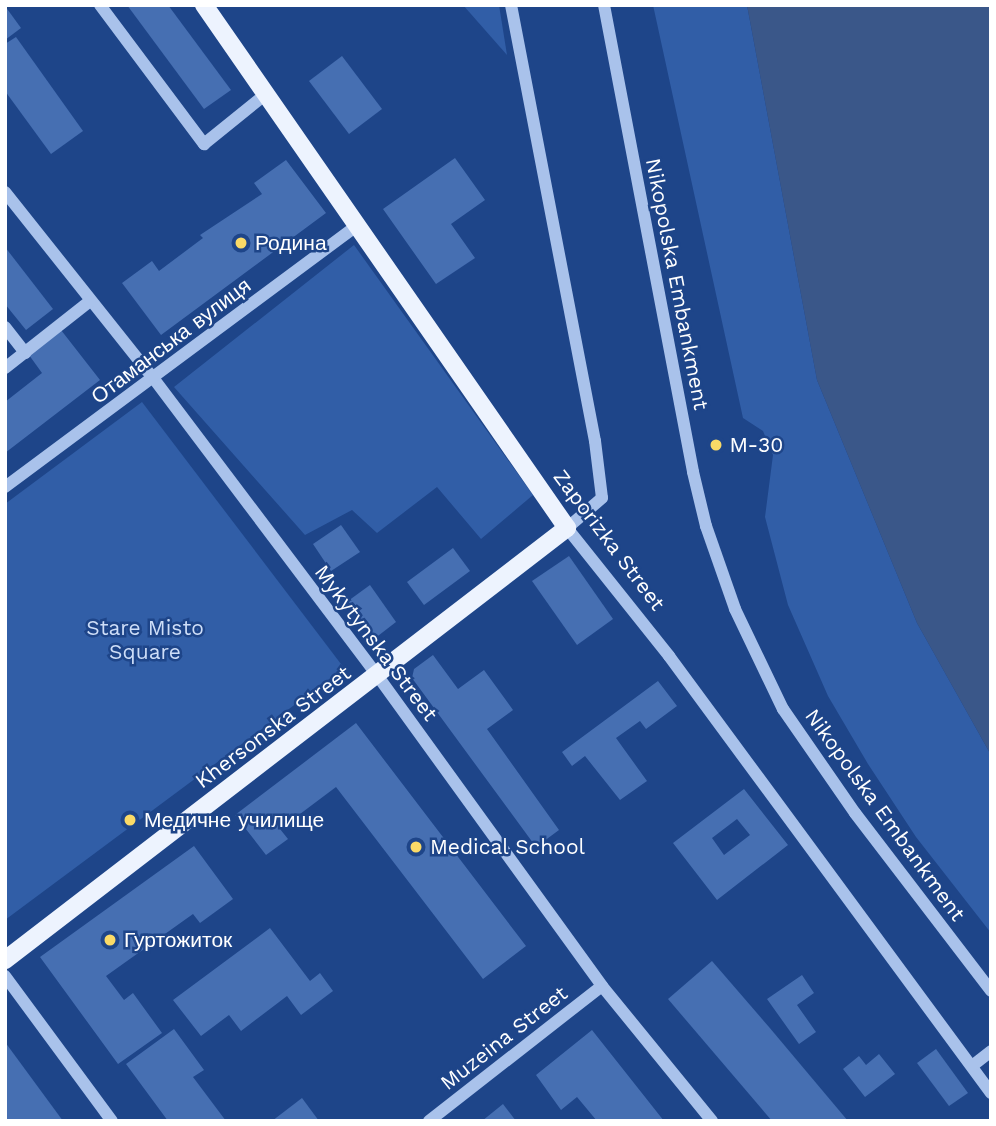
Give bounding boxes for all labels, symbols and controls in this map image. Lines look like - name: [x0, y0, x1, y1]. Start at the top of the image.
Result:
- street label: Nikopolska Embankment: [640, 156, 714, 412]
- place label: Родина: [255, 230, 327, 256]
- marker: Родина: [233, 235, 249, 251]
- street label: Отаманська вулиця: [86, 273, 256, 409]
- place label: М-30: [730, 432, 783, 458]
- marker: М-30: [708, 437, 724, 453]
- street label: Zaporizka Street: [548, 464, 670, 616]
- street label: Mykytynska Street: [309, 560, 443, 726]
- park label: Stare Misto Square: [86, 615, 204, 665]
- street label: Khersonska Street: [190, 660, 356, 794]
- street label: Nikopolska Embankment: [799, 704, 971, 926]
- place label: Медичне училище: [144, 807, 324, 833]
- marker: Медичне училище: [122, 812, 138, 828]
- place label: Medical School: [430, 834, 586, 860]
- marker: Medical School: [408, 839, 424, 855]
- place label: Гуртожиток: [124, 927, 232, 953]
- marker: Гуртожиток: [102, 932, 118, 948]
- street label: Muzeina Street: [435, 980, 573, 1096]

